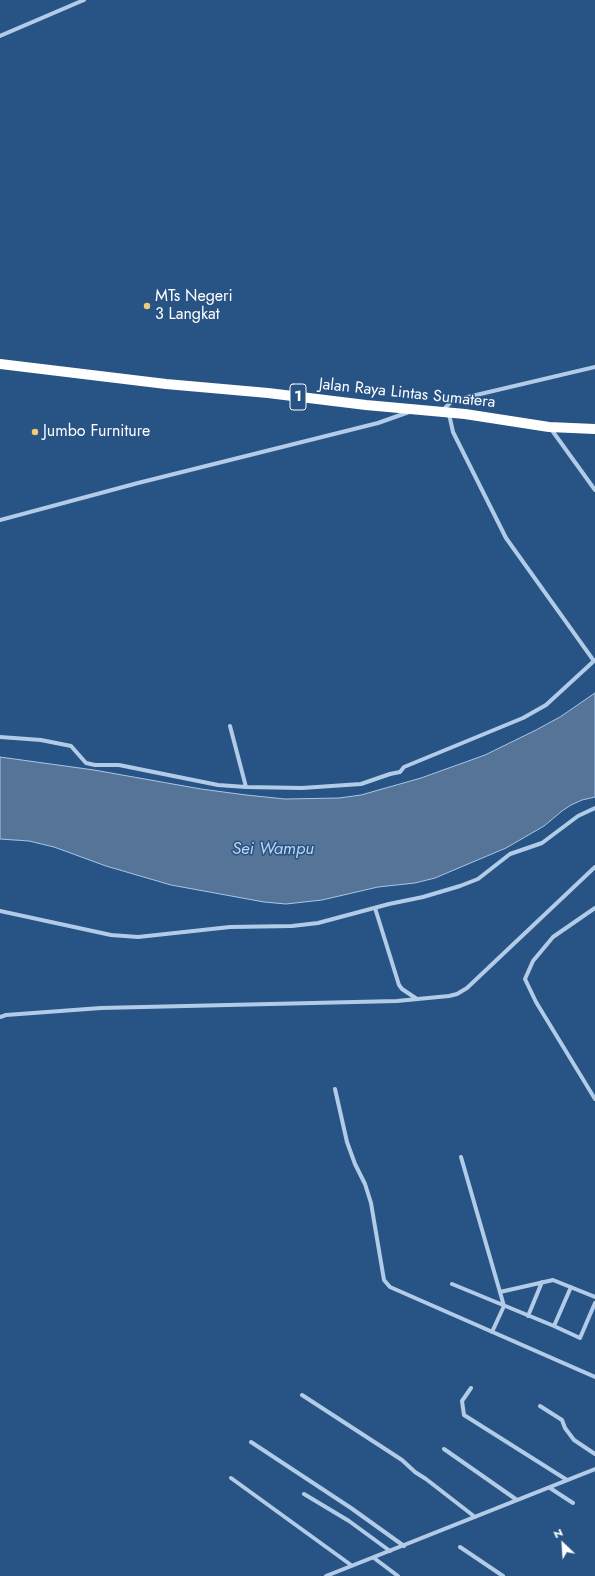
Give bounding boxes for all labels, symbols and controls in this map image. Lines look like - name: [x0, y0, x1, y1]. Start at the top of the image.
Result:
- place label: MTs Negeri 3 Langkat: [155, 287, 233, 325]
- marker: MTs Negeri 3 Langkat: [142, 301, 152, 311]
- street label: Jalan Raya Lintas Sumatera: [318, 375, 496, 413]
- road number: 1: [290, 384, 306, 410]
- place label: Jumbo Furniture: [43, 422, 150, 442]
- marker: Jumbo Furniture: [30, 427, 40, 437]
- water label: Sei Wampu: [232, 840, 314, 860]
- north arrow: [543, 1524, 583, 1564]
- text: N: [551, 1524, 565, 1542]

